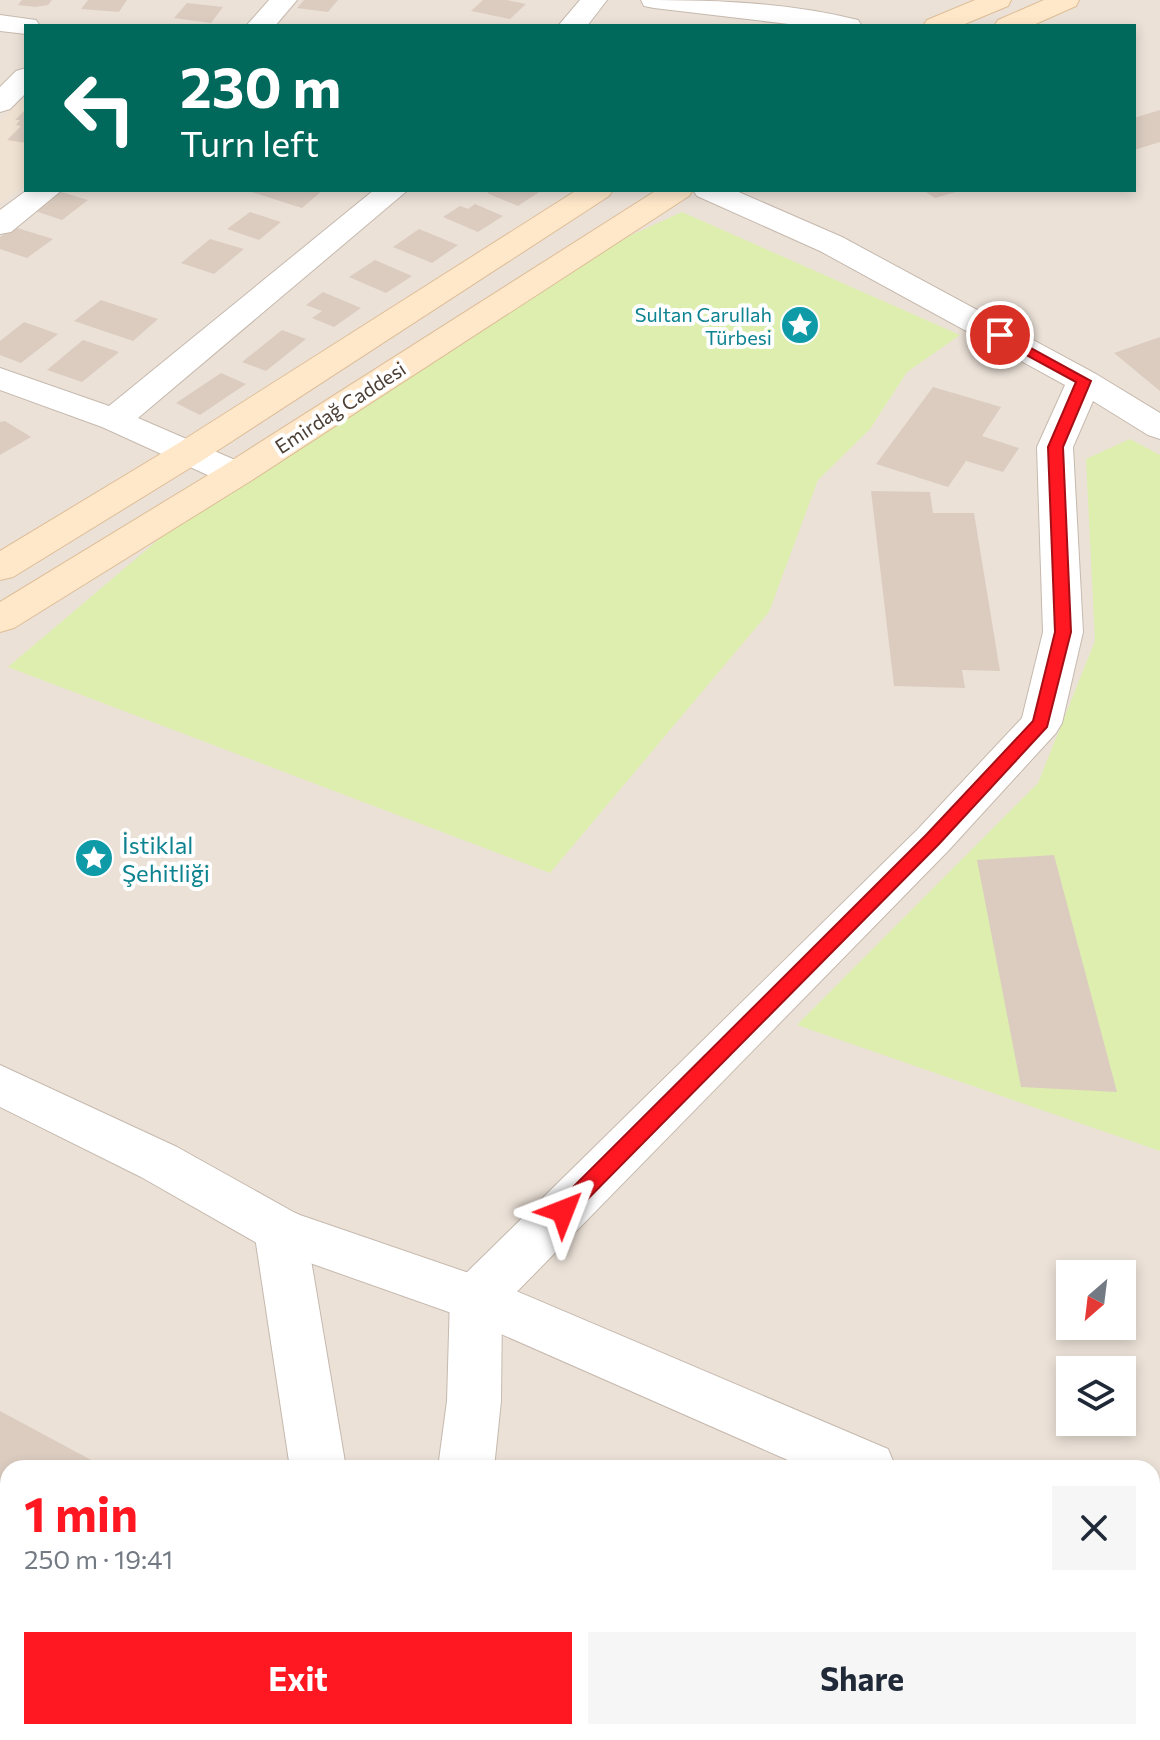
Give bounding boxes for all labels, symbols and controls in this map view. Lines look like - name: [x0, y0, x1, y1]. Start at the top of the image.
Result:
- text: 230 m: [180, 51, 341, 120]
- icon: left: [48, 56, 152, 160]
- text: Turn left: [180, 120, 319, 164]
- pin: [966, 301, 1034, 369]
- place label: Sultan Carullah Türbesi: [635, 302, 772, 349]
- place icon: Sultan Carullah Türbesi: [779, 304, 821, 346]
- icon: arrive: [978, 313, 1022, 357]
- street label: Emirdağ Caddesi: [270, 356, 410, 458]
- place label: İstiklal Şehitliği: [122, 830, 210, 887]
- place icon: İstiklal Şehitliği: [73, 837, 115, 879]
- position arrow: [521, 1169, 605, 1253]
- north arrow: [1056, 1260, 1136, 1340]
- map controls: [1056, 1260, 1136, 1436]
- button: layers: [1056, 1356, 1136, 1436]
- text: 1 min: [24, 1483, 138, 1542]
- button: close: [1052, 1486, 1136, 1570]
- text: 250 m · 19:41: [24, 1543, 173, 1574]
- button: Exit: [24, 1632, 572, 1724]
- button: Share: [588, 1632, 1136, 1724]

